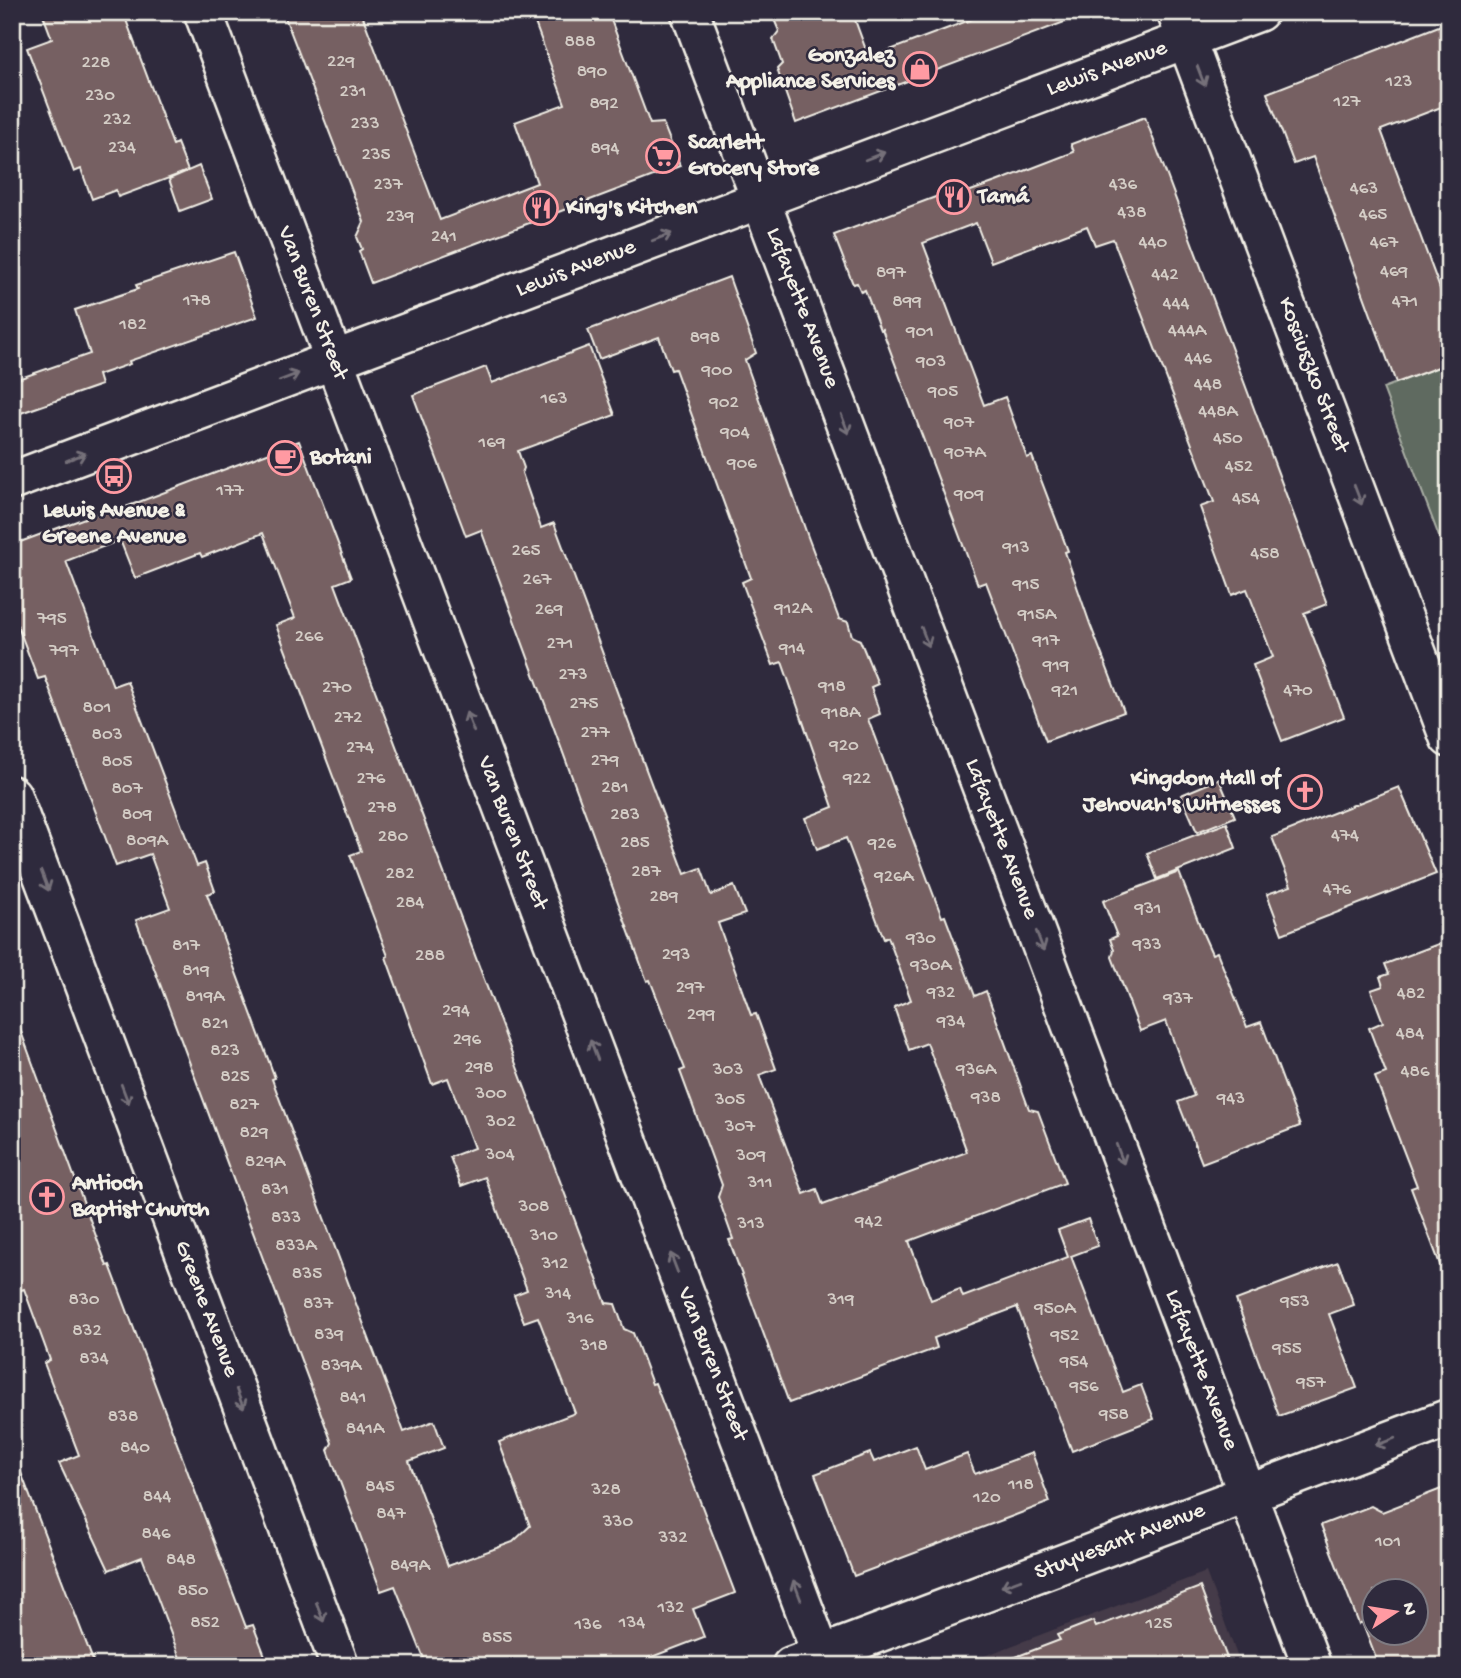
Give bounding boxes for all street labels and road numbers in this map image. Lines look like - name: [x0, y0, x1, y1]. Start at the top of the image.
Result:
- street label: Lewis Avenue: [1043, 34, 1172, 103]
- street label: Van Buren Street: [270, 222, 354, 385]
- street label: Lafayette Avenue: [759, 224, 845, 393]
- street label: Lewis Avenue: [512, 233, 641, 304]
- street label: Kosciuszko Street: [1271, 293, 1356, 458]
- street label: Van Buren Street: [470, 752, 554, 915]
- street label: Lafayette Avenue: [958, 755, 1044, 924]
- street label: Greene Avenue: [168, 1237, 245, 1382]
- street label: Van Buren Street: [670, 1283, 754, 1446]
- street label: Lafayette Avenue: [1158, 1286, 1244, 1455]
- street label: Stuyvesant Avenue: [1031, 1497, 1210, 1587]

